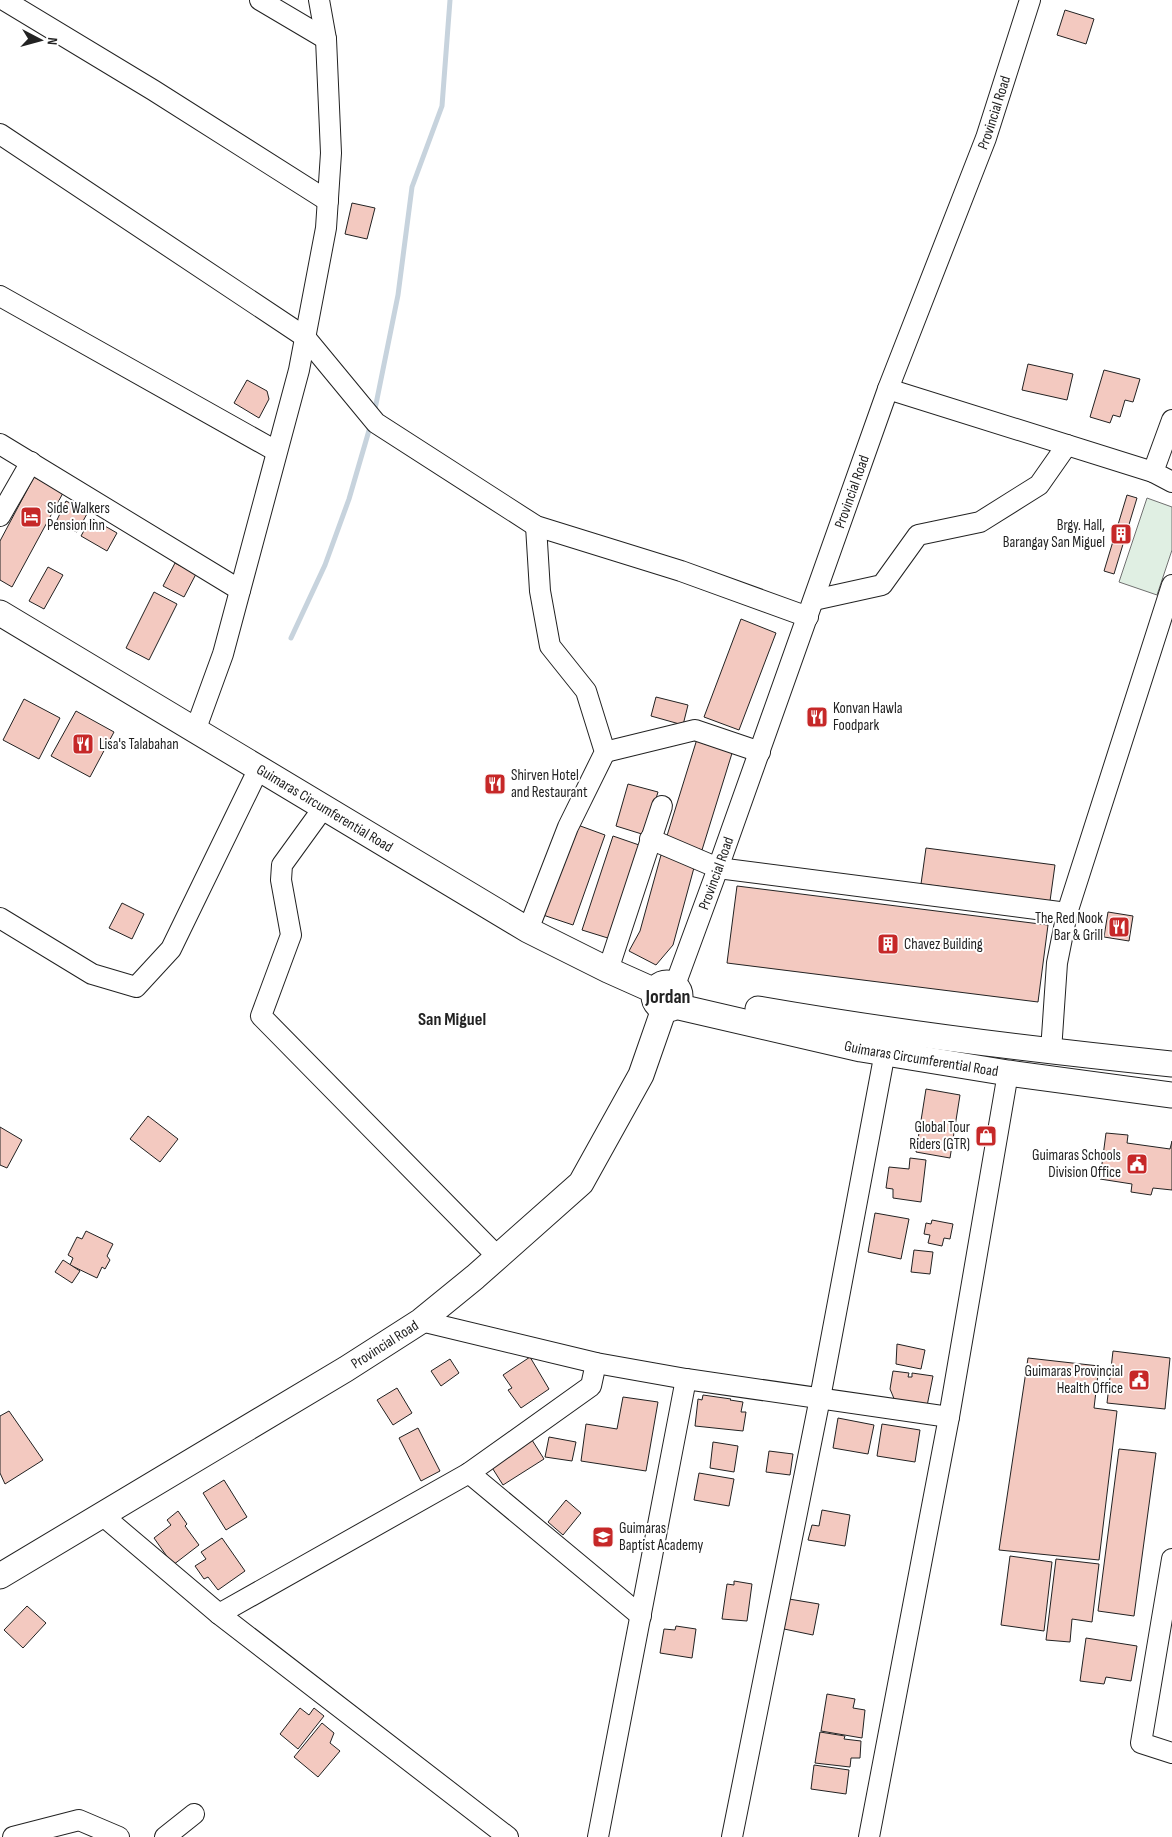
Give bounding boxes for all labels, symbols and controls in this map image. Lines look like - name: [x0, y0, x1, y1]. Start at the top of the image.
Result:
- north arrow: [15, 15, 65, 65]
- text: N: [44, 37, 61, 46]
- street label: Provincial Road: [973, 74, 1015, 152]
- street label: Provincial Road: [830, 453, 874, 531]
- place label: Side Walkers Pension Inn: [47, 499, 110, 535]
- hotel icon: Side Walkers Pension Inn: [19, 505, 43, 529]
- place label: Brgy. Hall, Barangay San Miguel: [1003, 516, 1105, 552]
- building icon: Brgy. Hall, Barangay San Miguel: [1109, 522, 1133, 546]
- place label: Konvan Hawla Foodpark: [833, 699, 903, 735]
- restaurant icon: Konvan Hawla Foodpark: [805, 705, 829, 729]
- restaurant icon: Lisa's Talabahan: [71, 732, 95, 756]
- place label: Lisa's Talabahan: [99, 735, 179, 754]
- street label: Guimaras Circumferential Road: [253, 760, 396, 857]
- place label: Shirven Hotel and Restaurant: [511, 766, 588, 802]
- restaurant icon: Shirven Hotel and Restaurant: [483, 772, 507, 796]
- street label: Provincial Road: [694, 834, 738, 913]
- place label: The Red Nook Bar & Grill: [1035, 909, 1103, 945]
- restaurant icon: The Red Nook Bar & Grill: [1107, 915, 1131, 939]
- building icon: Chavez Building: [876, 932, 900, 956]
- place label: Chavez Building: [904, 935, 983, 954]
- district label: Jordan: [645, 985, 690, 1009]
- district label: San Miguel: [418, 1009, 486, 1030]
- street label: Guimaras Circumferential Road: [842, 1036, 1000, 1081]
- place label: Global Tour Riders (GTR): [909, 1118, 971, 1154]
- shop icon: Global Tour Riders (GTR): [974, 1124, 998, 1148]
- place label: Guimaras Schools Division Office: [1032, 1146, 1121, 1182]
- public building icon: Guimaras Schools Division Office: [1125, 1152, 1149, 1176]
- street label: Provincial Road: [348, 1316, 422, 1373]
- place label: Guimaras Provincial Health Office: [1025, 1362, 1123, 1398]
- public building icon: Guimaras Provincial Health Office: [1127, 1368, 1151, 1392]
- place label: Guimaras Baptist Academy: [619, 1519, 703, 1555]
- school or university icon: Guimaras Baptist Academy: [591, 1525, 615, 1549]

